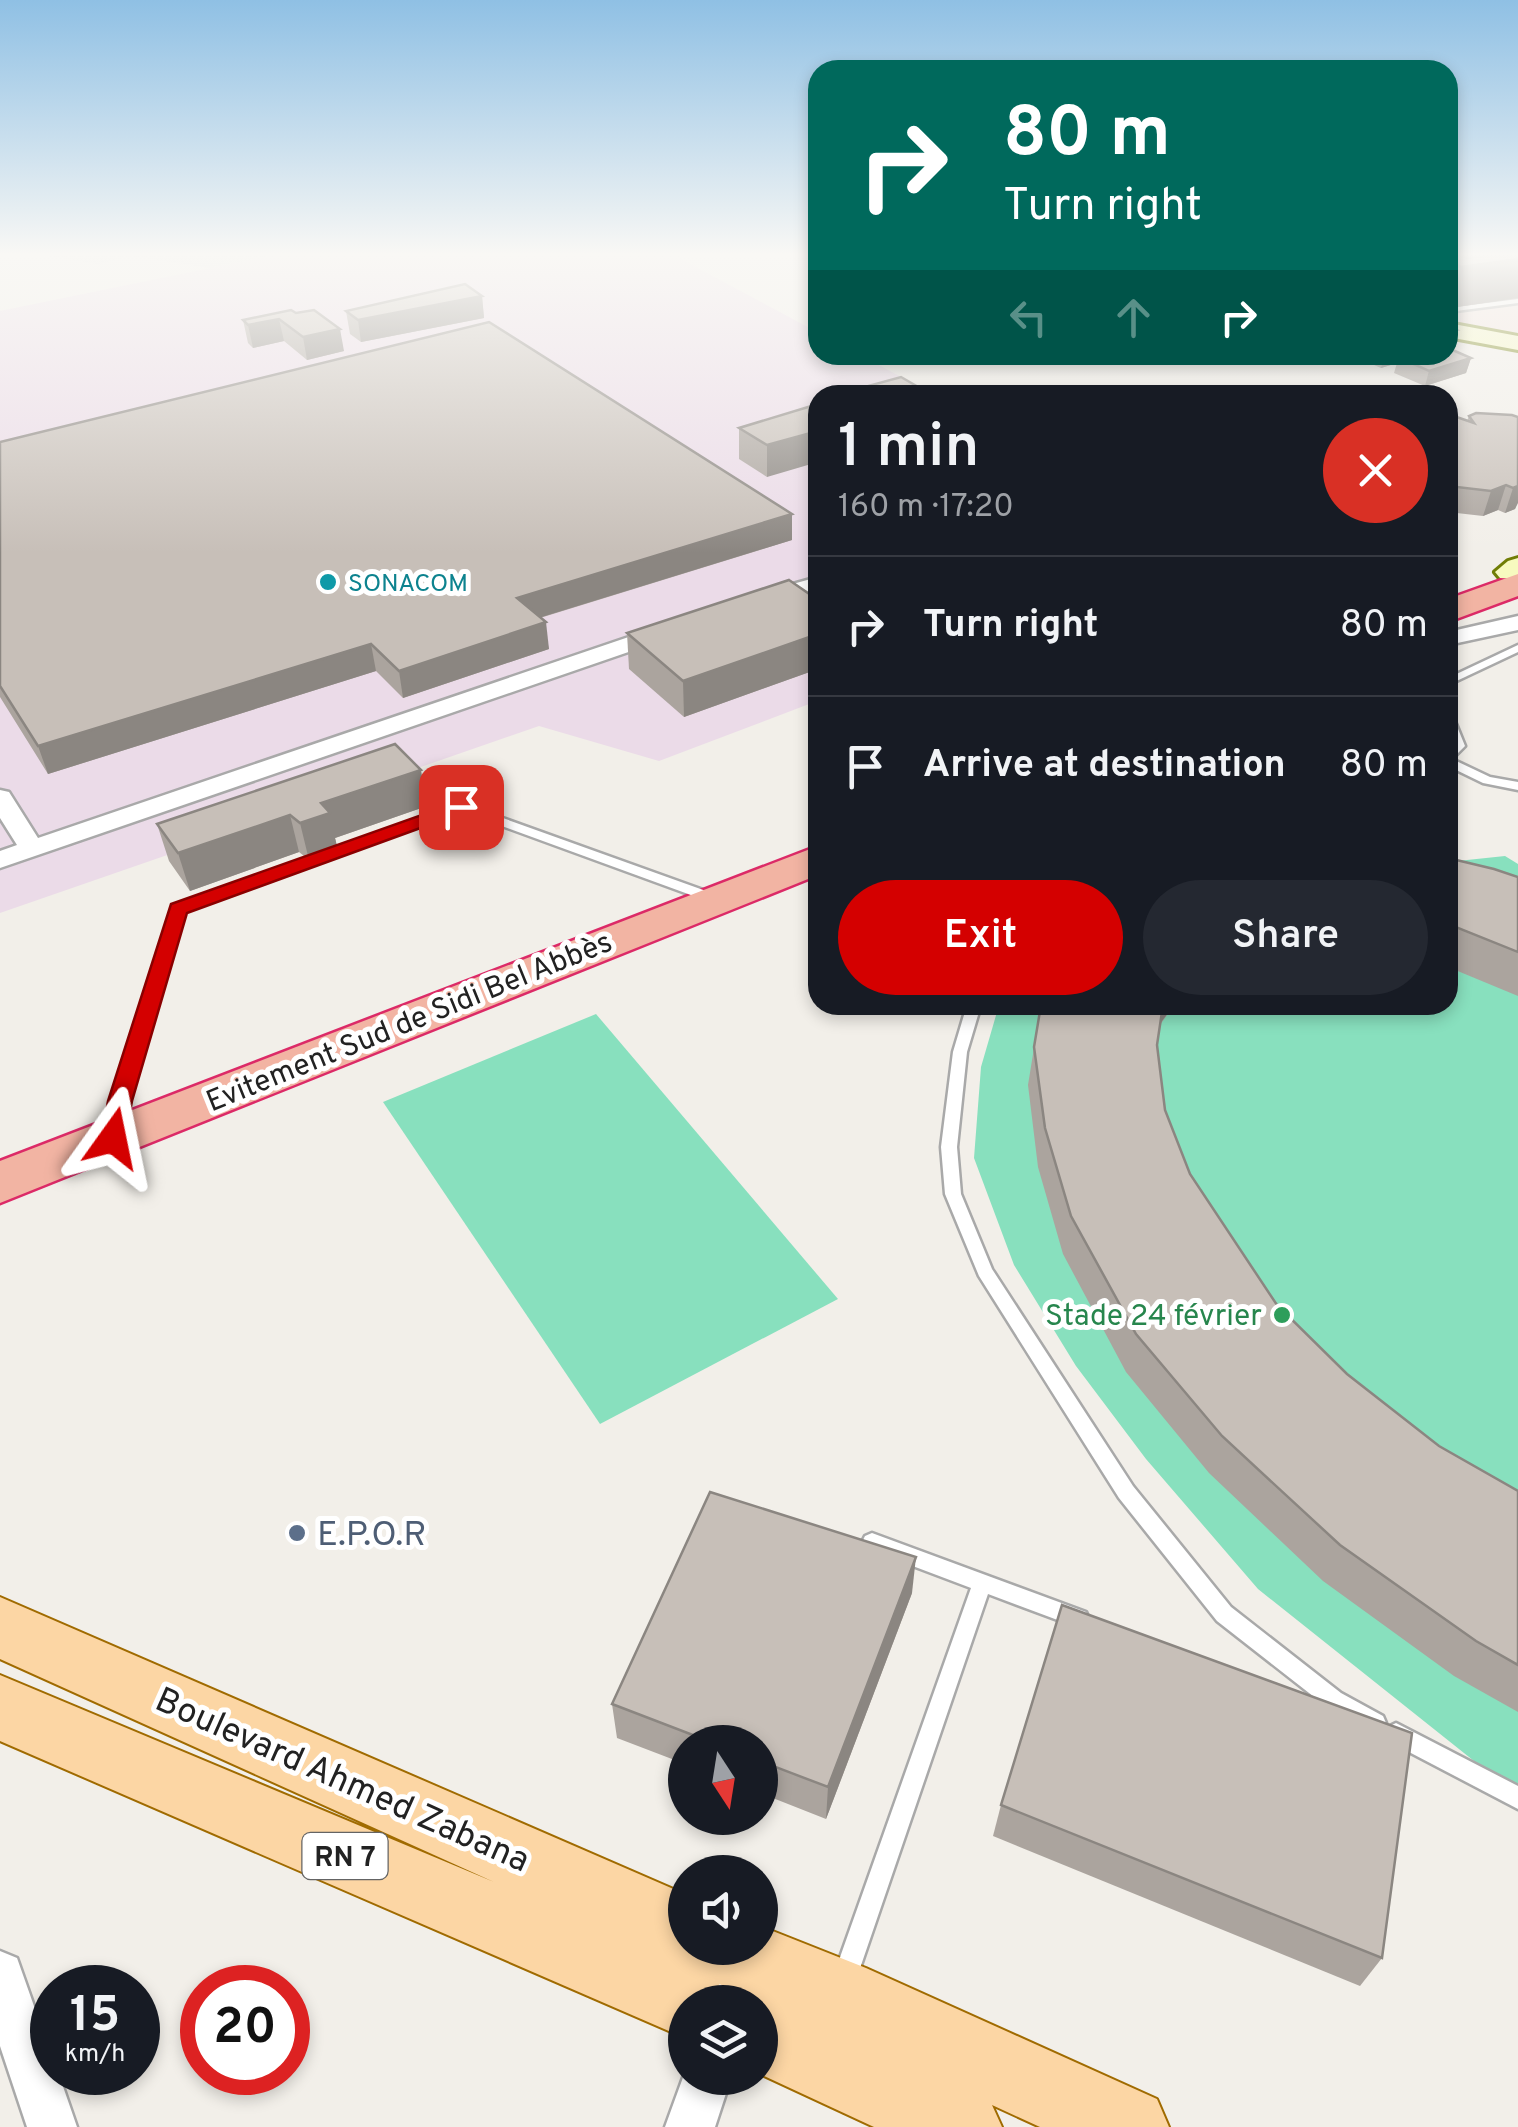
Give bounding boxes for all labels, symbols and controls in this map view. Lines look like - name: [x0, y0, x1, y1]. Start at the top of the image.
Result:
- text: 80 m: [1003, 92, 1171, 181]
- icon: right: [838, 100, 968, 230]
- text: Turn right: [1003, 179, 1202, 236]
- icon: left: [1001, 290, 1056, 345]
- icon: ahead: [1106, 290, 1161, 345]
- icon: right: [1211, 290, 1266, 345]
- text: 1 min: [838, 412, 979, 488]
- button: close: [1323, 418, 1428, 523]
- text: 160 m · 17:20: [838, 488, 1014, 528]
- place label: SONACOM: [348, 569, 468, 601]
- marker: SONACOM: [317, 571, 339, 593]
- icon: right: [838, 599, 893, 654]
- text: Turn right: [923, 602, 1098, 651]
- text: 80 m: [1340, 602, 1428, 651]
- icon: arrive: [838, 739, 893, 794]
- text: Arrive at destination: [923, 742, 1286, 791]
- text: 80 m: [1340, 742, 1428, 791]
- pin: [419, 765, 504, 850]
- icon: arrive: [434, 780, 489, 835]
- button: Exit: [838, 880, 1123, 995]
- button: Share: [1143, 880, 1428, 995]
- street label: Evitement Sud de Sidi Bel Abbès: [202, 925, 618, 1122]
- position arrow: [61, 1086, 165, 1190]
- place label: Stade 24 février: [1045, 1299, 1262, 1336]
- marker: Stade 24 février: [1271, 1304, 1293, 1326]
- place label: E.P.O.R: [317, 1514, 427, 1558]
- marker: E.P.O.R: [286, 1522, 308, 1544]
- street label: Boulevard Ahmed Zabana: [148, 1679, 536, 1884]
- north arrow: [668, 1725, 778, 1835]
- map controls: [668, 1725, 778, 2095]
- road number: RN 7: [302, 1833, 388, 1879]
- button: sound: [668, 1855, 778, 1965]
- speed limit sign: 20: [180, 1965, 310, 2095]
- button: layers: [668, 1985, 778, 2095]
- text: 15: [70, 1986, 120, 2049]
- text: km/h: [65, 2039, 125, 2071]

